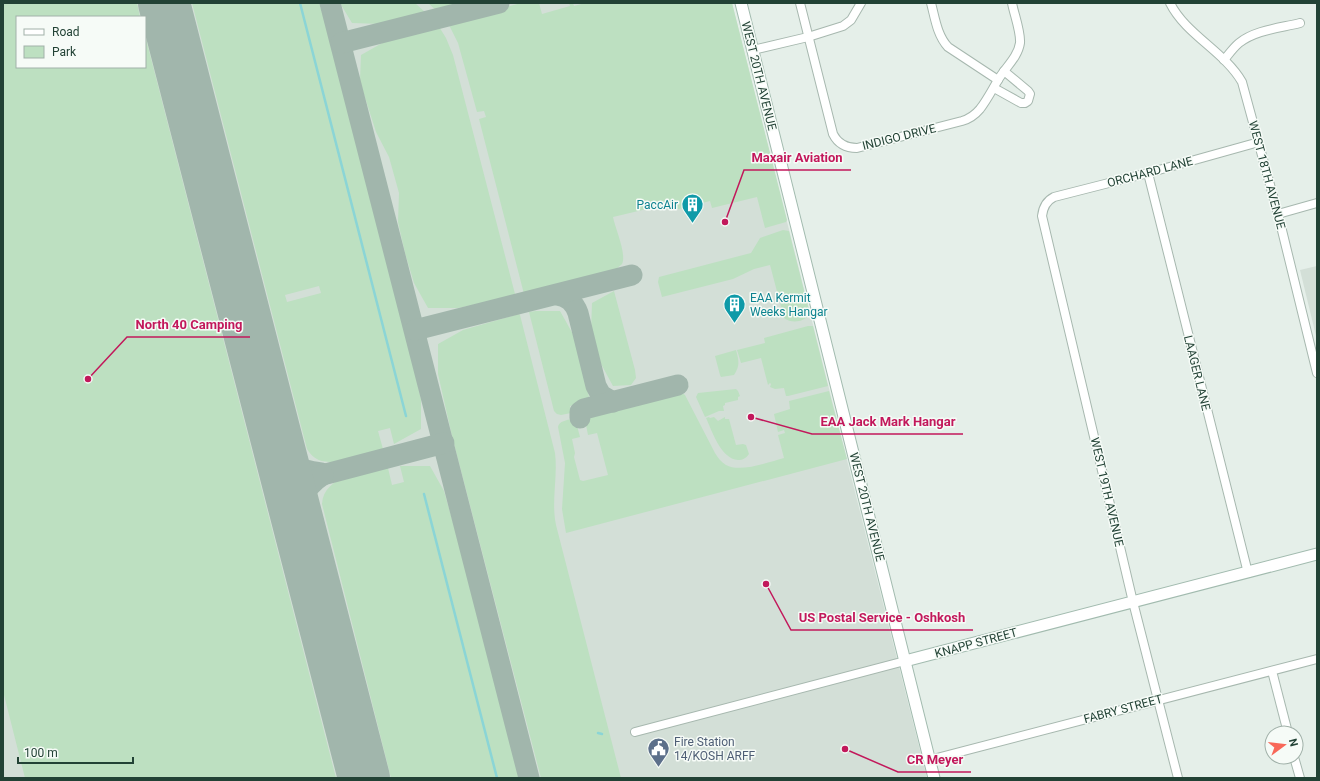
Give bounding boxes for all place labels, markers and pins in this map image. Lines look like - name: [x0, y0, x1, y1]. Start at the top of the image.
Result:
- callout: Maxair Aviation: [744, 145, 851, 170]
- building icon: PaccAir: [680, 192, 706, 225]
- place label: PaccAir: [637, 198, 678, 212]
- place label: EAA Kermit Weeks Hangar: [750, 291, 828, 319]
- building icon: EAA Kermit Weeks Hangar: [721, 292, 747, 325]
- callout: North 40 Camping: [127, 312, 250, 337]
- callout: EAA Jack Mark Hangar: [812, 409, 963, 434]
- callout: US Postal Service - Oshkosh: [791, 605, 973, 630]
- place label: Fire Station 14/KOSH ARFF: [674, 735, 756, 763]
- public building icon: Fire Station 14/KOSH ARFF: [646, 736, 672, 769]
- callout: CR Meyer: [898, 747, 971, 772]

